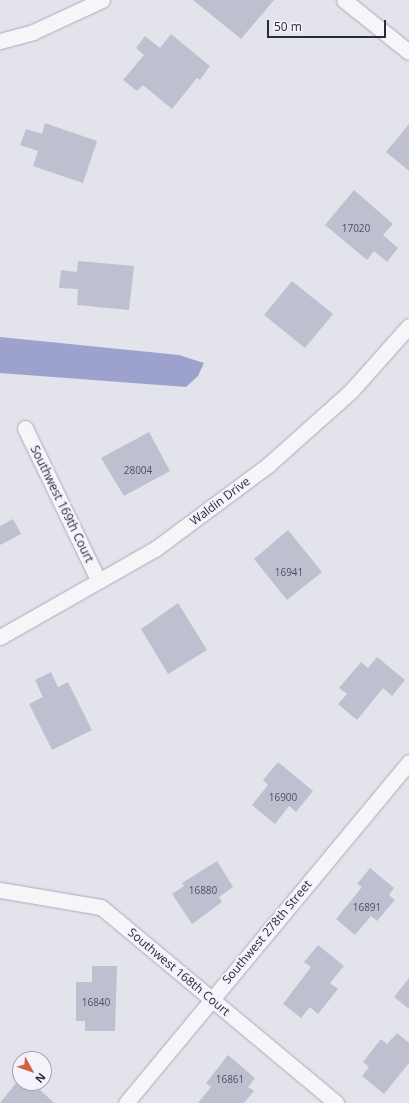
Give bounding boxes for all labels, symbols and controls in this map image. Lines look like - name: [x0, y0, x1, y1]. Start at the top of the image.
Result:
- scale bar: [269, 12, 388, 38]
- text: 50 m: [274, 18, 302, 35]
- house number: 17020: [342, 223, 370, 235]
- street label: Southwest 169th Court: [27, 443, 97, 565]
- house number: 28004: [124, 465, 152, 477]
- street label: Waldin Drive: [187, 474, 253, 528]
- house number: 16941: [275, 567, 303, 579]
- house number: 16900: [269, 792, 297, 804]
- street label: Southwest 278th Street: [219, 877, 315, 987]
- house number: 16880: [189, 885, 217, 897]
- house number: 16891: [353, 902, 381, 914]
- street label: Southwest 168th Court: [125, 925, 233, 1019]
- house number: 16840: [82, 997, 110, 1009]
- north arrow: [12, 1051, 52, 1091]
- text: N: [32, 1070, 49, 1087]
- house number: 16861: [216, 1074, 244, 1086]

